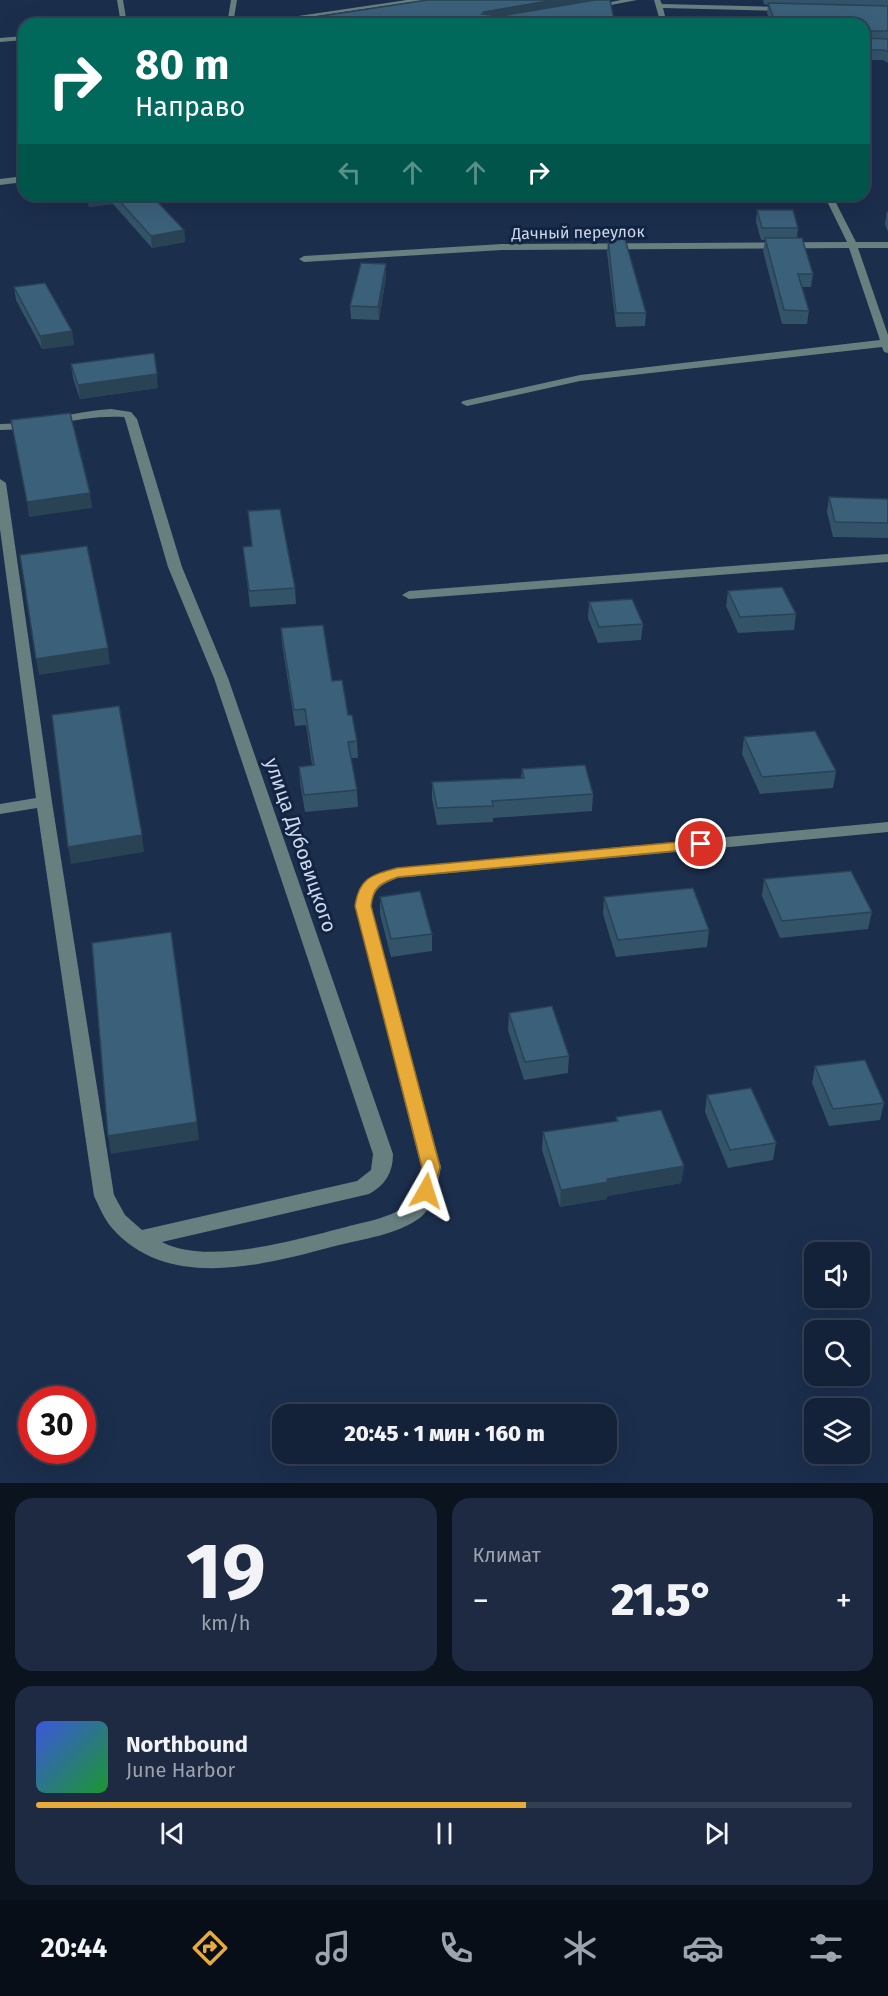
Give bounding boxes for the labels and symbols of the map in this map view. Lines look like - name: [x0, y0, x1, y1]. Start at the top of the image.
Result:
- street label: Дачный переулок: [510, 222, 645, 243]
- street label: улица Дубовицкого: [260, 755, 342, 935]
- pin: [675, 818, 726, 869]
- position arrow: [394, 1159, 458, 1223]
- speed limit sign: 30: [18, 1386, 96, 1464]

